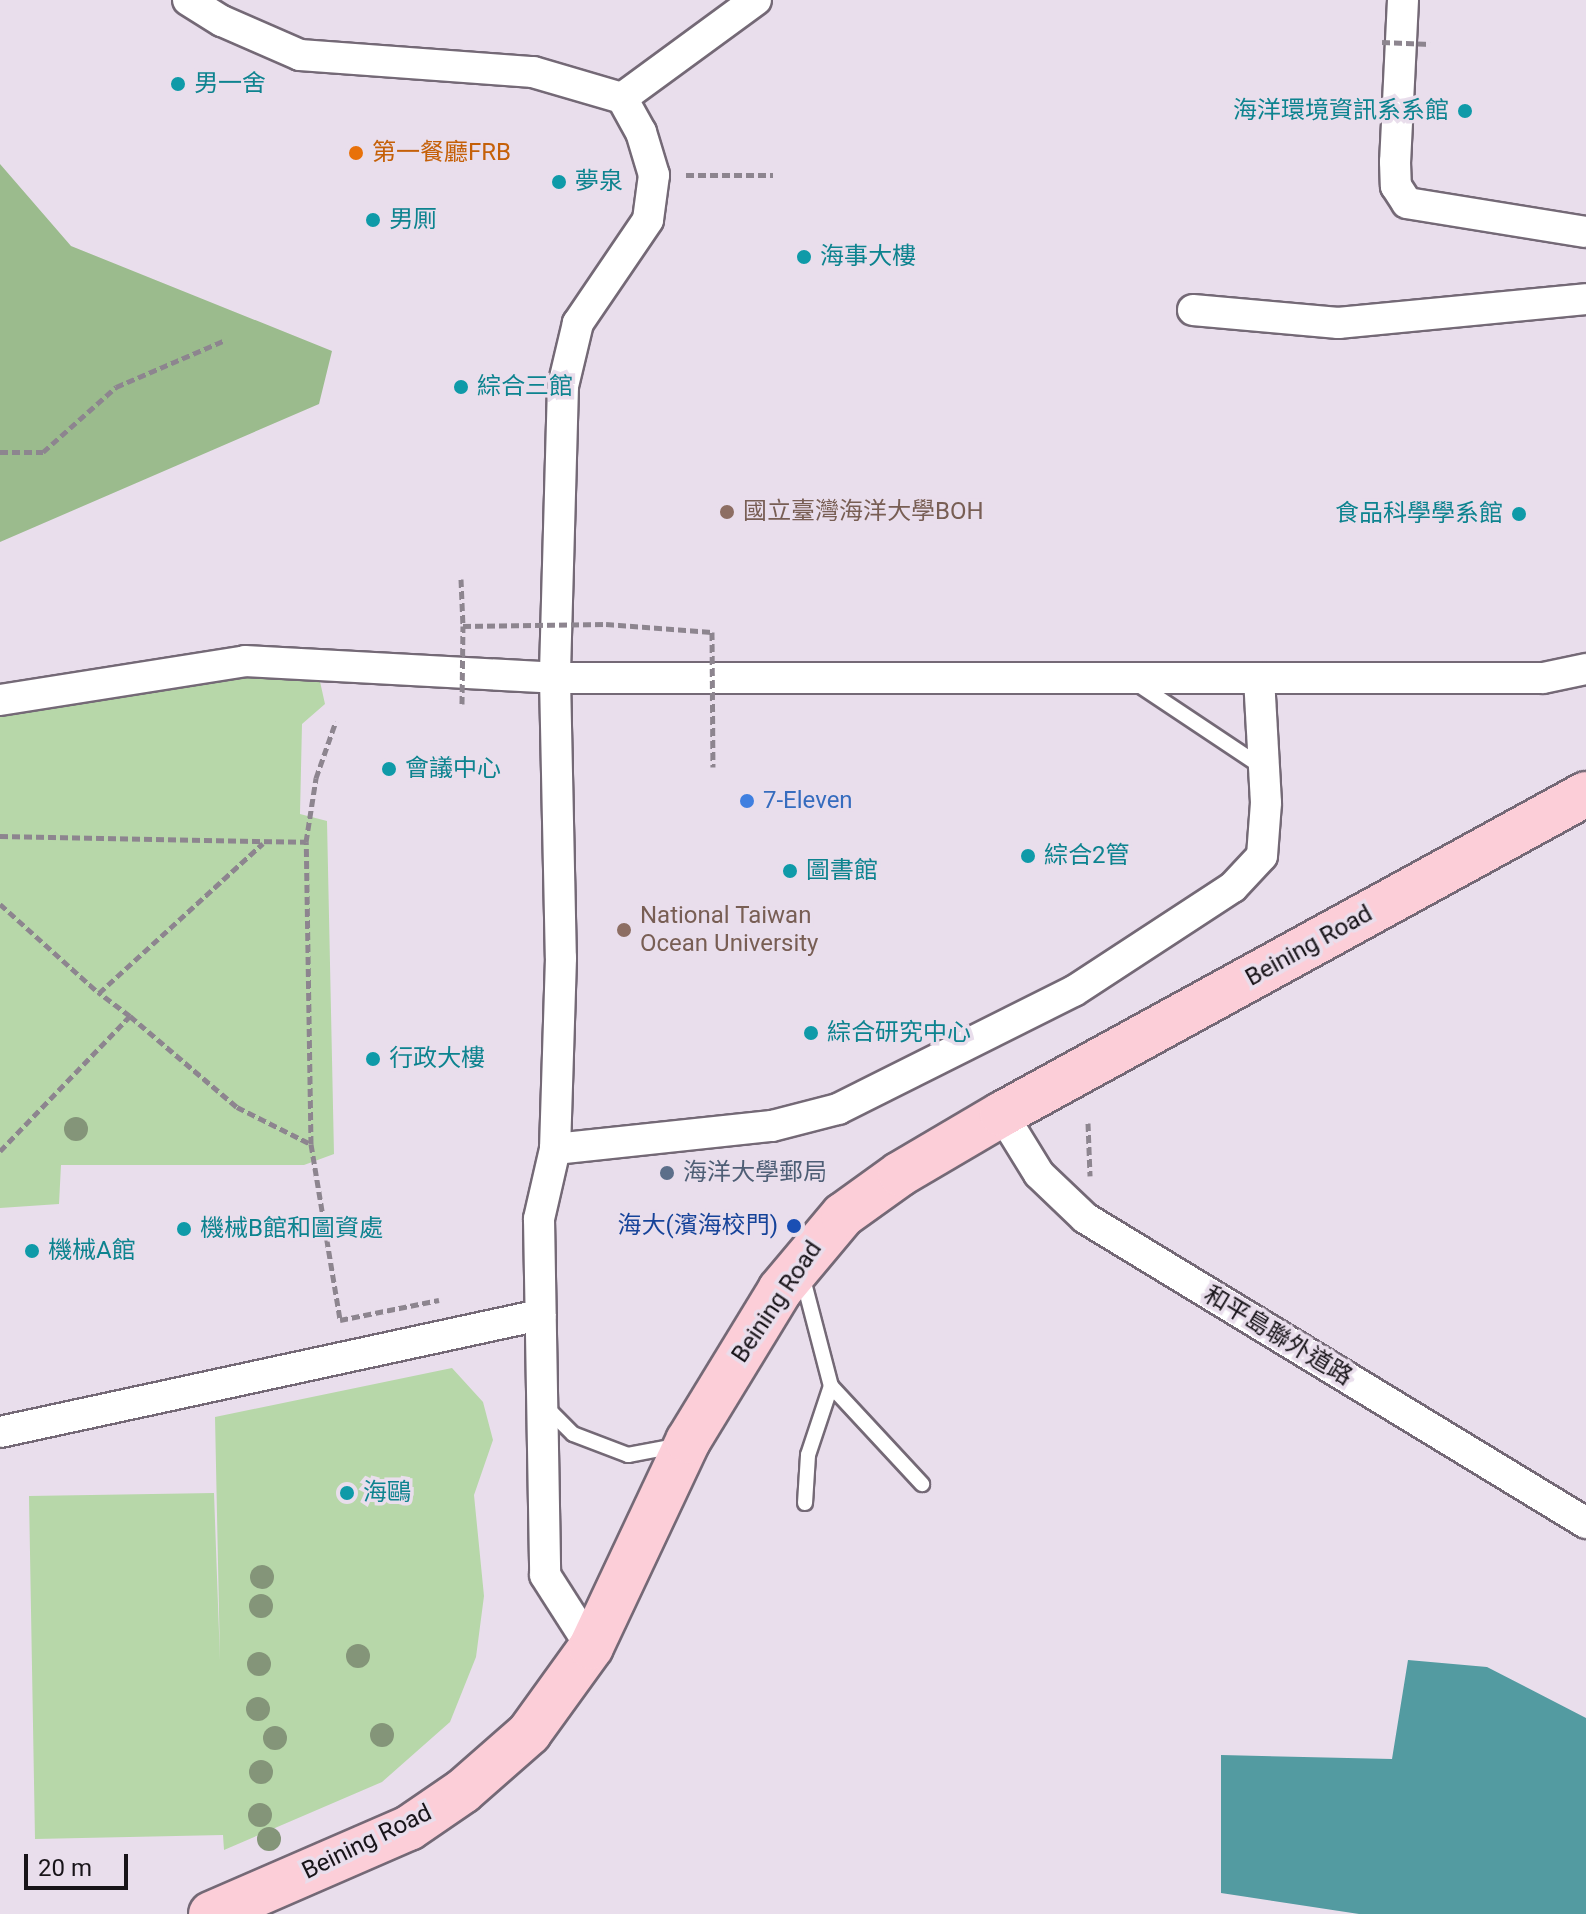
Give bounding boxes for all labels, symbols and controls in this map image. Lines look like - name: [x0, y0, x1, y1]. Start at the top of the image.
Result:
- place label: 男一舍: [194, 70, 266, 98]
- marker: 男一舍: [169, 75, 187, 93]
- place label: 海洋環境資訊系系館: [1233, 97, 1449, 125]
- marker: 海洋環境資訊系系館: [1456, 102, 1474, 120]
- place label: 第一餐廳FRB: [372, 139, 511, 167]
- marker: 第一餐廳FRB: [347, 144, 365, 162]
- place label: 夢泉: [575, 168, 623, 196]
- marker: 夢泉: [550, 173, 568, 191]
- place label: 男厠: [389, 206, 437, 234]
- marker: 男厠: [364, 211, 382, 229]
- place label: 海事大樓: [820, 243, 916, 271]
- marker: 海事大樓: [795, 248, 813, 266]
- place label: 綜合三館: [477, 373, 573, 401]
- marker: 綜合三館: [452, 378, 470, 396]
- place label: 國立臺灣海洋大學BOH: [743, 498, 984, 526]
- place label: 食品科學學系館: [1335, 500, 1503, 528]
- marker: 國立臺灣海洋大學BOH: [718, 503, 736, 521]
- marker: 食品科學學系館: [1510, 505, 1528, 523]
- place label: 會議中心: [405, 755, 501, 783]
- marker: 會議中心: [380, 760, 398, 778]
- place label: 7-Eleven: [763, 787, 853, 815]
- marker: 7-Eleven: [738, 792, 756, 810]
- place label: 綜合2管: [1044, 842, 1129, 870]
- marker: 綜合2管: [1019, 847, 1037, 865]
- place label: 圖書館: [806, 857, 878, 885]
- marker: 圖書館: [781, 862, 799, 880]
- street label: Beining Road: [1241, 899, 1377, 993]
- place label: National Taiwan Ocean University: [640, 902, 818, 958]
- marker: National Taiwan Ocean University: [615, 921, 633, 939]
- place label: 綜合研究中心: [827, 1019, 971, 1047]
- marker: 綜合研究中心: [802, 1024, 820, 1042]
- place label: 行政大樓: [389, 1045, 485, 1073]
- marker: 行政大樓: [364, 1050, 382, 1068]
- place label: 海洋大學郵局: [683, 1159, 827, 1187]
- marker: 海洋大學郵局: [658, 1164, 676, 1182]
- place label: 海大(濱海校門): [617, 1212, 778, 1240]
- place label: 機械B館和圖資處: [200, 1215, 383, 1243]
- marker: 海大(濱海校門): [785, 1217, 803, 1235]
- marker: 機械B館和圖資處: [175, 1220, 193, 1238]
- street label: Beining Road: [726, 1236, 828, 1368]
- place label: 機械A館: [48, 1237, 136, 1265]
- marker: 機械A館: [23, 1242, 41, 1260]
- street label: 和平島聯外道路: [1199, 1280, 1357, 1392]
- place label: 海鷗: [363, 1479, 411, 1507]
- marker: 海鷗: [338, 1484, 356, 1502]
- street label: Beining Road: [298, 1798, 436, 1886]
- scale bar: [28, 1838, 132, 1888]
- text: 20 m: [38, 1854, 92, 1882]

